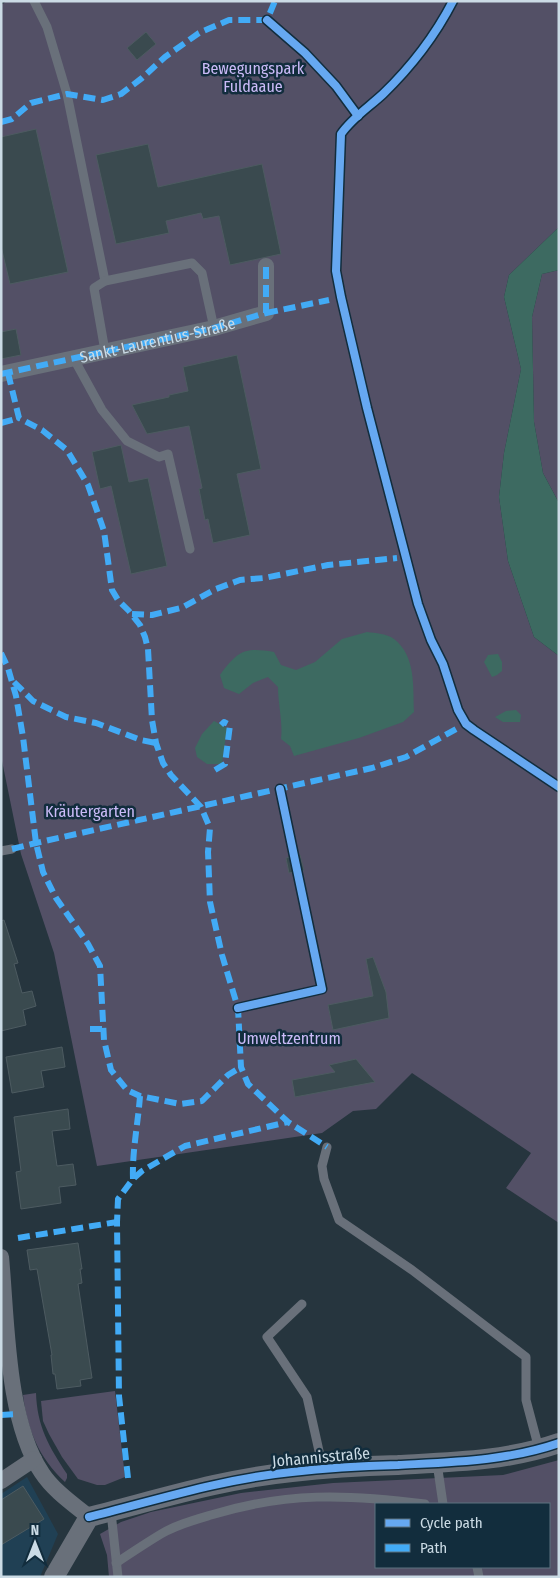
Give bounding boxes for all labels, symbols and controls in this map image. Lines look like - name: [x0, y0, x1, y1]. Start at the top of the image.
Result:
- park label: Bewegungspark Fuldaaue: [202, 59, 305, 96]
- street label: Sankt-Laurentius-Straße: [78, 313, 237, 366]
- park label: Kräutergarten: [45, 802, 135, 821]
- park label: Umweltzentrum: [237, 1029, 341, 1048]
- street label: Johannisstraße: [271, 1443, 371, 1471]
- legend: [375, 1503, 550, 1568]
- text: Cycle path: [420, 1514, 483, 1532]
- north arrow: [10, 1518, 60, 1568]
- text: N: [31, 1522, 39, 1539]
- text: Path: [420, 1539, 447, 1557]

